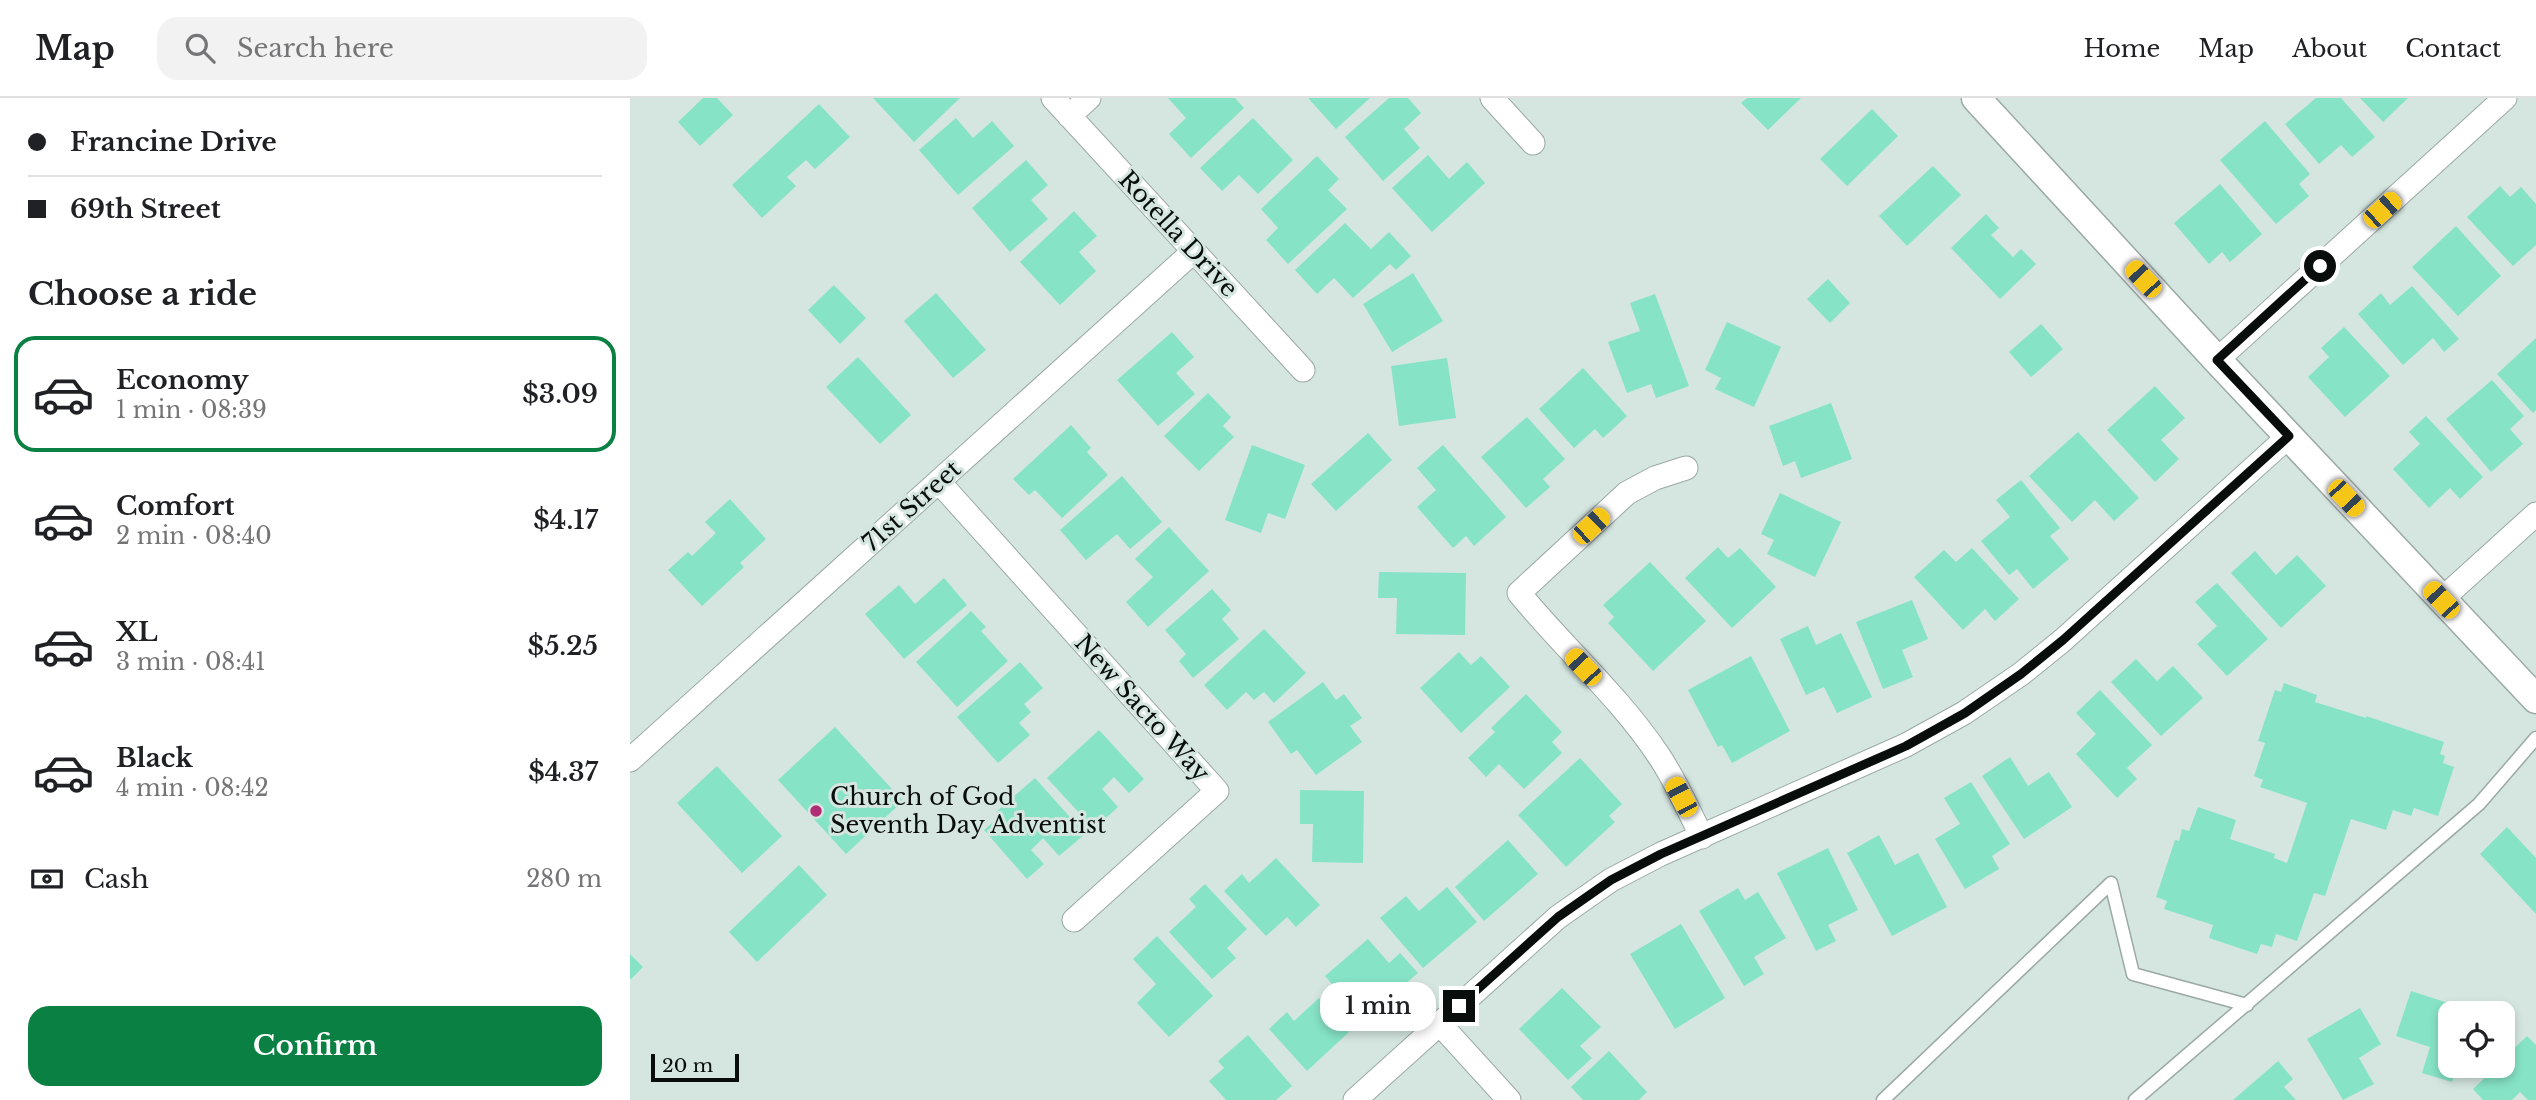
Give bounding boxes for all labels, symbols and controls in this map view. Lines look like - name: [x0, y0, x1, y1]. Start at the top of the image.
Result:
- search box: [157, 17, 647, 80]
- text: Map: [35, 28, 115, 69]
- icon: search: [181, 29, 219, 67]
- text: Search here: [237, 32, 394, 64]
- text: Home: [2084, 34, 2160, 63]
- text: Map: [2198, 34, 2254, 63]
- text: About: [2292, 34, 2367, 63]
- text: Contact: [2405, 34, 2501, 63]
- text: Francine Drive: [70, 126, 277, 158]
- street label: Rotella Drive: [1113, 165, 1244, 303]
- car: [2360, 188, 2405, 232]
- text: 69th Street: [70, 193, 221, 225]
- route start: [2304, 250, 2336, 282]
- car: [2121, 256, 2166, 302]
- text: Choose a ride: [28, 274, 257, 314]
- icon: car: [32, 363, 95, 426]
- text: Economy: [116, 364, 249, 396]
- text: $3.09: [522, 378, 598, 410]
- text: 1 min · 08:39: [116, 396, 267, 424]
- street label: 71st Street: [857, 454, 967, 557]
- car: [2324, 475, 2369, 521]
- icon: car: [32, 489, 95, 552]
- text: Comfort: [116, 490, 234, 522]
- text: $4.17: [533, 504, 598, 536]
- car: [1569, 504, 1614, 548]
- text: 2 min · 08:40: [116, 522, 272, 550]
- car: [2419, 577, 2464, 623]
- icon: car: [32, 615, 95, 678]
- text: XL: [116, 616, 158, 648]
- street label: New Sacto Way: [1069, 628, 1216, 788]
- text: $5.25: [528, 630, 598, 662]
- car: [1561, 644, 1606, 690]
- text: 3 min · 08:41: [116, 648, 266, 676]
- icon: car: [32, 741, 95, 804]
- text: Black: [116, 742, 193, 774]
- text: $4.37: [528, 756, 598, 788]
- text: 4 min · 08:42: [116, 774, 269, 802]
- car: [1662, 774, 1701, 820]
- place label: Church of God Seventh Day Adventist: [830, 782, 1106, 839]
- marker: Church of God Seventh Day Adventist: [808, 803, 824, 819]
- icon: cash: [28, 860, 66, 898]
- text: Cash: [84, 863, 149, 895]
- text: 280 m: [526, 865, 602, 893]
- callout: 1 min: [1319, 982, 1434, 1030]
- route end: [1443, 990, 1475, 1022]
- text: 1 min: [1345, 992, 1411, 1020]
- map controls: [2438, 1001, 2515, 1078]
- button: locate: [2438, 1001, 2515, 1078]
- button: Confirm: [28, 1006, 602, 1086]
- scale bar: [651, 1051, 738, 1083]
- text: 20 m: [662, 1054, 713, 1077]

